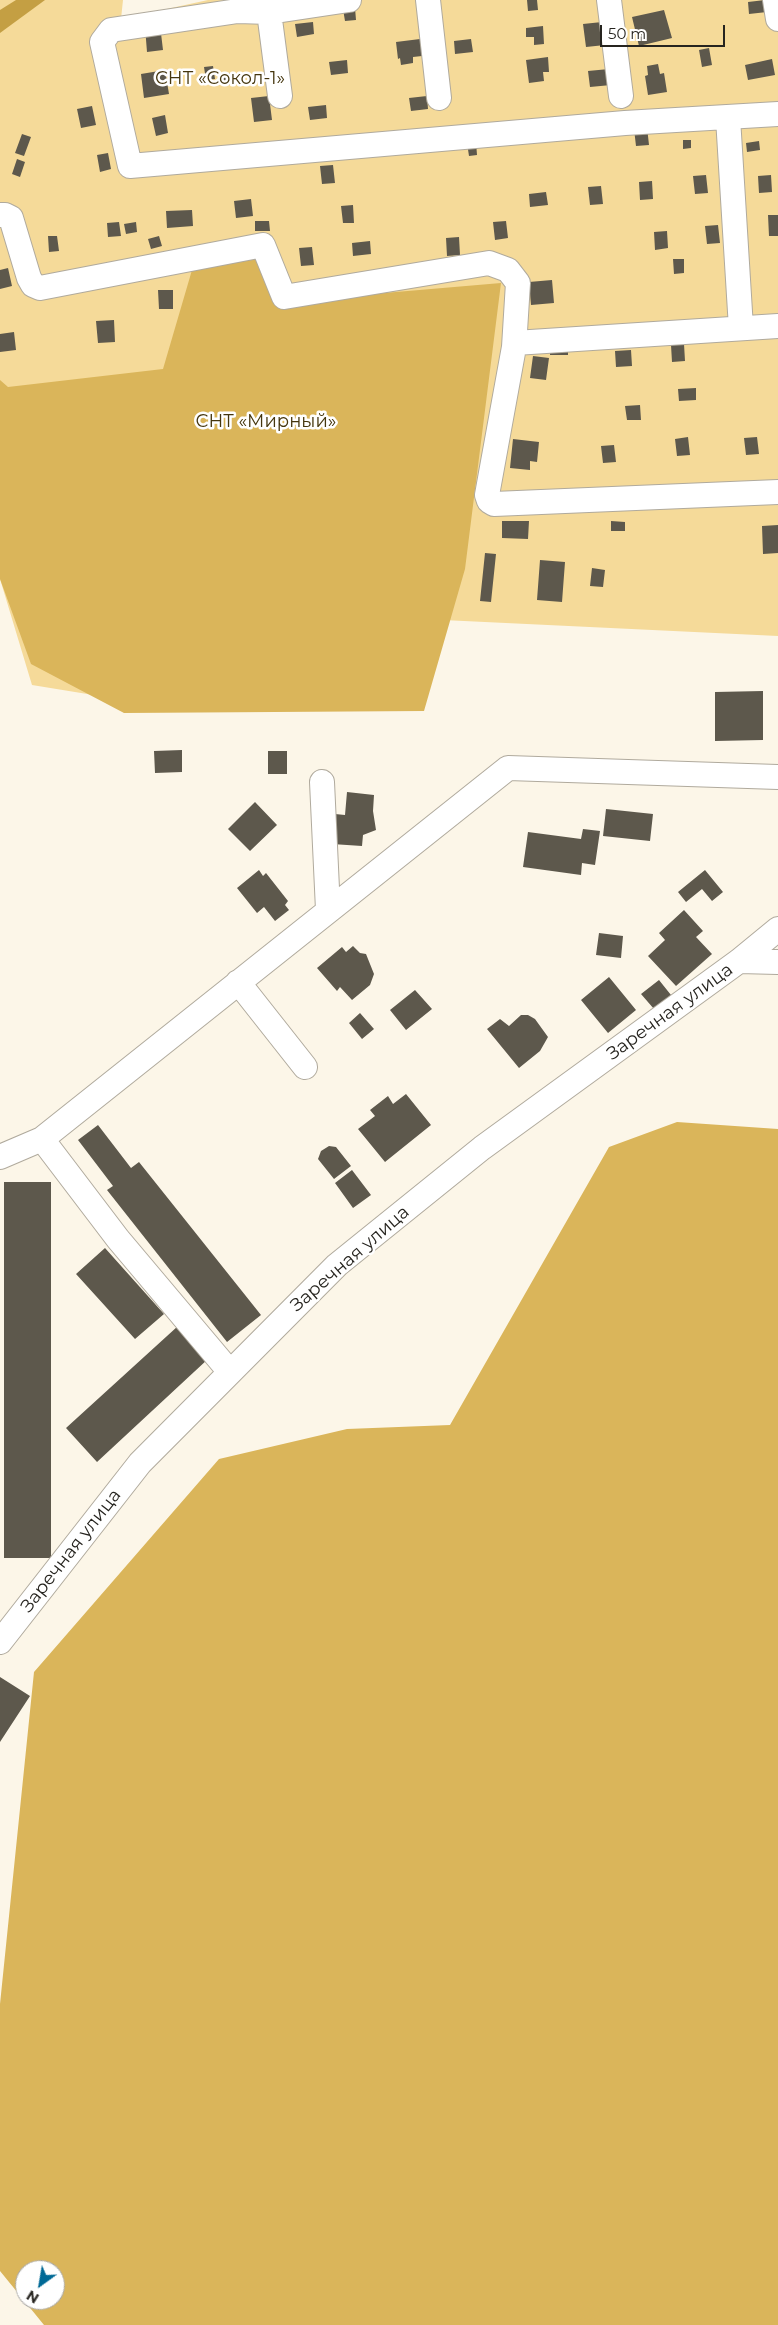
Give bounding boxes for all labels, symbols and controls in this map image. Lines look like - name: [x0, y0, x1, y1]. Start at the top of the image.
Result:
- scale bar: [603, 15, 728, 47]
- text: 50 m: [608, 24, 646, 43]
- park label: СНТ «Сокол-1»: [155, 68, 285, 90]
- park label: СНТ «Мирный»: [196, 411, 336, 433]
- street label: Заречная улица: [603, 959, 737, 1065]
- street label: Заречная улица: [286, 1202, 414, 1316]
- street label: Заречная улица: [16, 1485, 126, 1617]
- north arrow: [15, 2260, 65, 2310]
- text: N: [23, 2286, 42, 2308]

